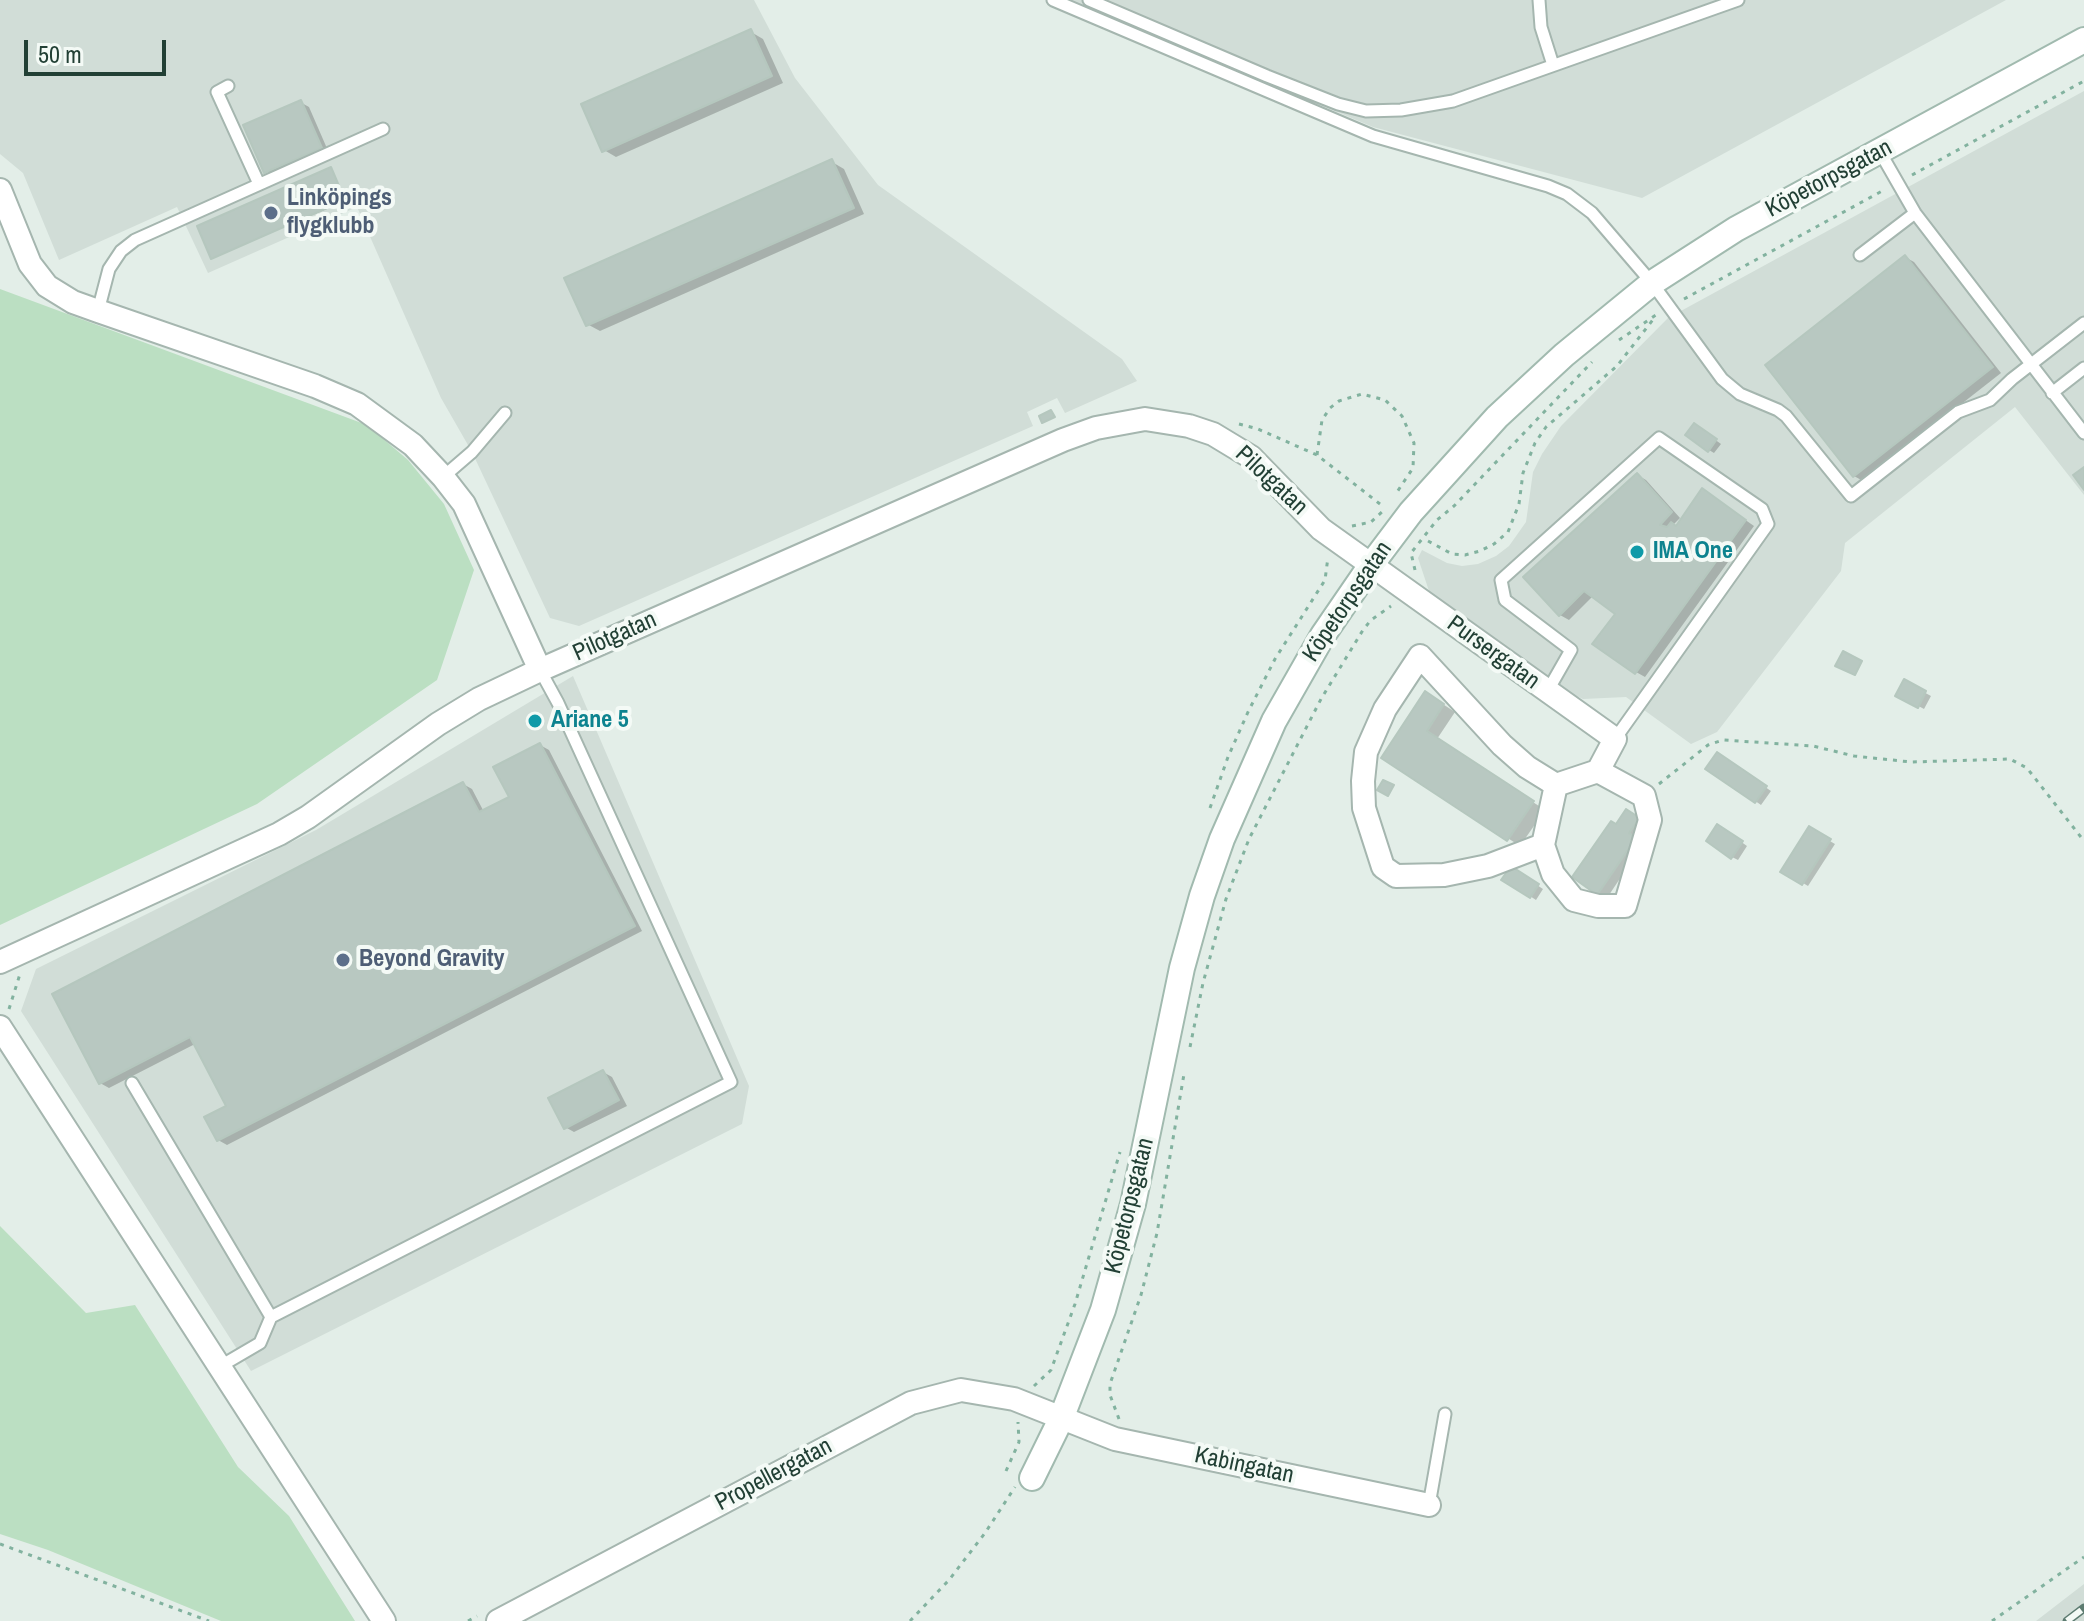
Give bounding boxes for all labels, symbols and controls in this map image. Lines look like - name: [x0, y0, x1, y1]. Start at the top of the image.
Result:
- scale bar: [28, 24, 170, 74]
- text: 50 m: [38, 38, 82, 70]
- street label: Köpetorpsgatan: [1761, 134, 1897, 224]
- place label: Linköpings flygklubb: [287, 185, 392, 241]
- marker: Linköpings flygklubb: [262, 204, 280, 222]
- street label: Pilotgatan: [1229, 440, 1313, 522]
- street label: Köpetorpsgatan: [1297, 536, 1399, 668]
- place label: IMA One: [1653, 538, 1733, 566]
- marker: IMA One: [1628, 543, 1646, 561]
- street label: Pilotgatan: [569, 606, 661, 668]
- street label: Pursergatan: [1441, 610, 1545, 696]
- place label: Ariane 5: [551, 707, 629, 735]
- marker: Ariane 5: [526, 712, 544, 730]
- place label: Beyond Gravity: [359, 946, 504, 974]
- marker: Beyond Gravity: [334, 951, 352, 969]
- street label: Köpetorpsgatan: [1099, 1135, 1161, 1277]
- street label: Propellergatan: [711, 1432, 837, 1518]
- street label: Kabingatan: [1192, 1441, 1296, 1491]

